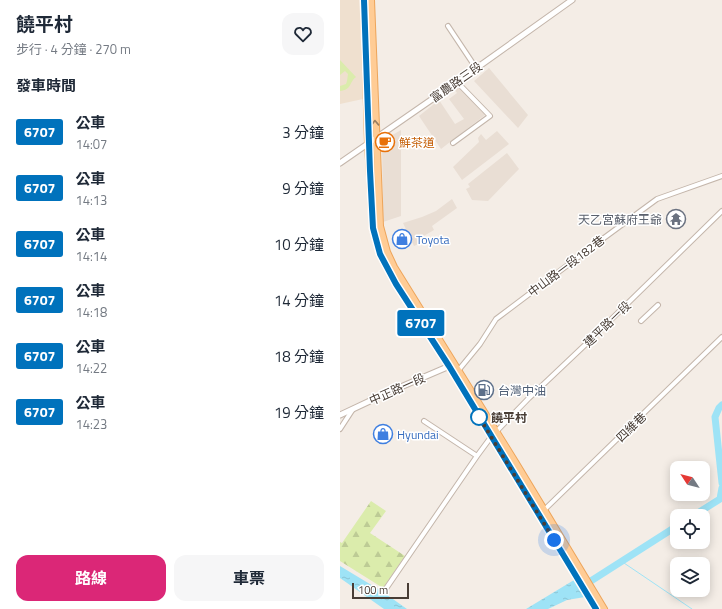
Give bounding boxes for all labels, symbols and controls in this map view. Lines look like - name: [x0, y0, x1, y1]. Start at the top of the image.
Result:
- text: 饒平村: [16, 9, 73, 38]
- button: heart: [282, 13, 324, 55]
- text: 步行 · 4 分鐘 · 270 m: [16, 39, 131, 59]
- street label: 富農路三段: [426, 57, 486, 107]
- text: 發車時間: [16, 74, 76, 97]
- text: 公車: [75, 111, 105, 134]
- one-way arrow: [371, 120, 380, 126]
- text: 6707: [24, 121, 55, 142]
- text: 3 分鐘: [282, 121, 324, 144]
- cafe icon: 鮮茶道: [374, 131, 396, 153]
- place label: 鮮茶道: [399, 133, 435, 152]
- text: 14:07: [75, 134, 107, 154]
- text: 公車: [75, 167, 105, 190]
- text: 6707: [24, 177, 55, 198]
- text: 9 分鐘: [282, 177, 324, 200]
- text: 14:13: [75, 190, 107, 210]
- temple icon: 天乙宮蘇府王爺: [665, 208, 687, 230]
- place label: 天乙宮蘇府王爺: [578, 210, 662, 229]
- text: 公車: [75, 223, 105, 246]
- shop icon: Toyota: [391, 228, 413, 250]
- place label: Toyota: [416, 230, 450, 249]
- street label: 中山路一段182巷: [523, 231, 609, 301]
- text: 6707: [24, 233, 55, 254]
- text: 10 分鐘: [274, 233, 324, 256]
- text: 14:14: [75, 246, 107, 266]
- text: 公車: [75, 279, 105, 302]
- text: 6707: [24, 289, 55, 310]
- text: 14 分鐘: [274, 289, 324, 312]
- street label: 建平路一段: [579, 296, 635, 352]
- text: 14:18: [75, 302, 107, 322]
- line badge: 6707: [393, 310, 449, 336]
- text: 6707: [405, 312, 437, 333]
- text: 公車: [75, 335, 105, 358]
- text: 6707: [24, 345, 55, 366]
- text: 18 分鐘: [274, 345, 324, 368]
- text: 14:22: [75, 358, 107, 378]
- street label: 中正路一段: [366, 368, 428, 410]
- fuel station icon: 台灣中油: [473, 379, 495, 401]
- place label: 台灣中油: [498, 381, 546, 400]
- text: 公車: [75, 391, 105, 414]
- text: 6707: [24, 401, 55, 422]
- text: 19 分鐘: [274, 401, 324, 424]
- marker: 饒平村: [470, 408, 488, 426]
- place label: 饒平村: [491, 408, 527, 427]
- street label: 四維巷: [611, 408, 651, 446]
- text: 14:23: [75, 414, 107, 434]
- shop icon: Hyundai: [372, 423, 394, 445]
- place label: Hyundai: [397, 425, 439, 444]
- north arrow: [670, 461, 710, 501]
- map controls: [670, 461, 710, 597]
- button: locate: [670, 509, 710, 549]
- your location: [544, 530, 564, 550]
- button: 路線: [16, 555, 166, 601]
- button: 車票: [174, 555, 324, 601]
- button: layers: [670, 557, 710, 597]
- scale bar: [352, 581, 409, 600]
- text: 100 m: [358, 582, 388, 598]

